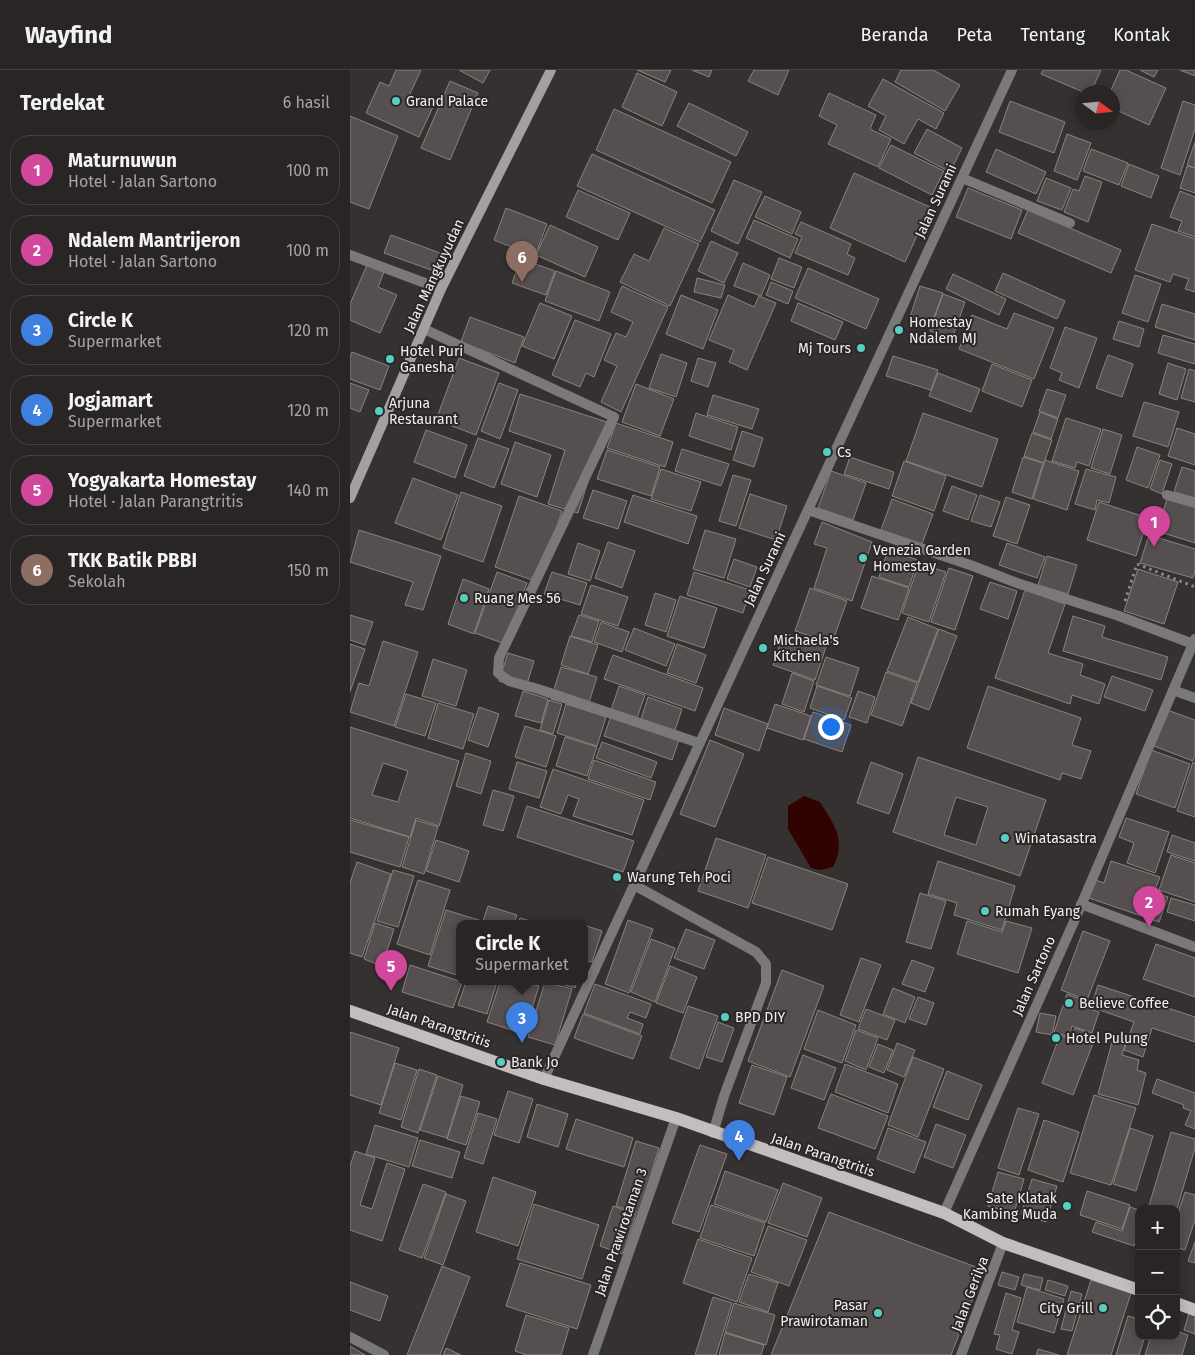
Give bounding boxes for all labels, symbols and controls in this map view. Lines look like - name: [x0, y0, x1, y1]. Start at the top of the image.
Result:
- text: Wayfind: [25, 21, 112, 49]
- text: Beranda: [861, 24, 929, 46]
- text: Peta: [957, 24, 992, 46]
- text: Tentang: [1020, 24, 1085, 46]
- text: Kontak: [1113, 24, 1170, 46]
- north arrow: [1075, 85, 1120, 130]
- text: Terdekat: [20, 90, 105, 116]
- text: 6 hasil: [283, 93, 330, 112]
- place label: Grand Palace: [406, 93, 488, 110]
- marker: Grand Palace: [390, 95, 402, 107]
- text: Maturnuwun: [68, 149, 177, 172]
- text: 1: [33, 161, 41, 180]
- text: 100 m: [286, 161, 329, 180]
- street label: Jalan Surami: [911, 161, 961, 241]
- text: Hotel · Jalan Sartono: [68, 172, 217, 191]
- street label: Jalan Mangkuyudan: [400, 216, 468, 336]
- text: Ndalem Mantrijeron: [68, 229, 240, 252]
- text: 2: [33, 241, 41, 260]
- text: 100 m: [286, 241, 329, 260]
- pin: 6: [506, 241, 538, 282]
- text: Hotel · Jalan Sartono: [68, 252, 217, 271]
- text: Circle K: [68, 309, 133, 332]
- place label: Homestay Ndalem MJ: [909, 314, 977, 347]
- text: 3: [33, 321, 41, 340]
- text: 120 m: [287, 321, 329, 340]
- marker: Homestay Ndalem MJ: [893, 324, 905, 336]
- text: Supermarket: [68, 332, 162, 351]
- place label: Mj Tours: [798, 340, 851, 357]
- marker: Mj Tours: [855, 342, 867, 354]
- place label: Hotel Puri Ganesha: [400, 343, 463, 376]
- marker: Hotel Puri Ganesha: [384, 353, 396, 365]
- text: Jogjamart: [68, 389, 153, 412]
- place label: Arjuna Restaurant: [389, 395, 459, 428]
- text: 4: [32, 401, 42, 420]
- text: 120 m: [287, 401, 329, 420]
- marker: Arjuna Restaurant: [373, 405, 385, 417]
- text: Supermarket: [68, 412, 162, 431]
- place label: Cs: [837, 444, 852, 461]
- marker: Cs: [821, 446, 833, 458]
- text: Yogyakarta Homestay: [68, 469, 256, 492]
- text: 5: [33, 481, 41, 500]
- text: 140 m: [287, 481, 329, 500]
- text: Hotel · Jalan Parangtritis: [68, 492, 243, 511]
- pin: 1: [1138, 506, 1170, 547]
- street label: Jalan Surami: [740, 529, 790, 609]
- place label: Venezia Garden Homestay: [873, 542, 971, 575]
- text: TKK Batik PBBI: [68, 549, 197, 572]
- marker: Venezia Garden Homestay: [857, 552, 869, 564]
- text: 6: [32, 561, 42, 580]
- text: 150 m: [287, 561, 329, 580]
- text: Sekolah: [68, 572, 126, 591]
- place label: Ruang Mes 56: [474, 590, 561, 607]
- marker: Ruang Mes 56: [458, 592, 470, 604]
- place label: Michaela's Kitchen: [773, 632, 839, 665]
- marker: Michaela's Kitchen: [757, 642, 769, 654]
- your location: [818, 714, 844, 740]
- place label: Winatasastra: [1015, 830, 1097, 847]
- marker: Winatasastra: [999, 832, 1011, 844]
- place label: Warung Teh Poci: [627, 869, 731, 886]
- marker: Warung Teh Poci: [611, 871, 623, 883]
- pin: 2: [1133, 886, 1165, 927]
- place label: Rumah Eyang: [995, 903, 1081, 920]
- marker: Rumah Eyang: [979, 905, 991, 917]
- popup: [456, 920, 588, 985]
- text: Circle K: [475, 932, 540, 955]
- street label: Jalan Sartono: [1009, 934, 1059, 1018]
- pin: 5: [375, 950, 407, 991]
- text: Supermarket: [475, 955, 569, 974]
- place label: Believe Coffee: [1079, 995, 1169, 1012]
- marker: Believe Coffee: [1063, 997, 1075, 1009]
- street label: Jalan Parangtritis: [385, 1000, 493, 1052]
- pin: 3: [506, 1002, 538, 1043]
- place label: BPD DIY: [735, 1009, 786, 1026]
- marker: BPD DIY: [719, 1011, 731, 1023]
- place label: Hotel Pulung: [1066, 1030, 1148, 1047]
- marker: Hotel Pulung: [1050, 1032, 1062, 1044]
- place label: Bank Jo: [511, 1054, 559, 1071]
- marker: Bank Jo: [495, 1056, 507, 1068]
- pin: 4: [723, 1120, 755, 1161]
- street label: Jalan Parangtritis: [769, 1129, 877, 1181]
- street label: Jalan Prawirotaman 3: [591, 1166, 651, 1298]
- place label: Sate Klatak Kambing Muda: [963, 1190, 1058, 1223]
- marker: Sate Klatak Kambing Muda: [1061, 1200, 1073, 1212]
- map controls: [1135, 1205, 1180, 1340]
- button: +: [1135, 1205, 1180, 1250]
- button: −: [1135, 1250, 1180, 1295]
- street label: Jalan Gerilya: [948, 1254, 992, 1334]
- button: locate: [1135, 1295, 1180, 1340]
- place label: Pasar Prawirotaman: [780, 1297, 869, 1330]
- place label: City Grill: [1039, 1300, 1093, 1317]
- marker: City Grill: [1097, 1302, 1109, 1314]
- marker: Pasar Prawirotaman: [872, 1307, 884, 1319]

